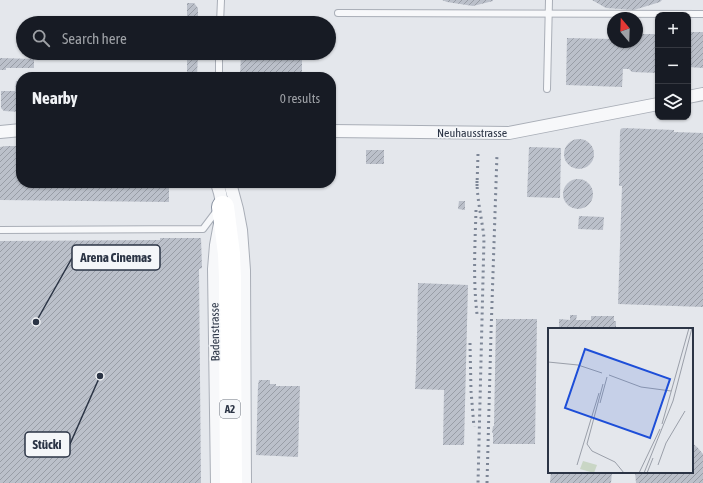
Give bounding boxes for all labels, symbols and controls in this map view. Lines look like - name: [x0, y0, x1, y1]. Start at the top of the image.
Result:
- north arrow: [607, 12, 643, 48]
- map controls: [655, 12, 691, 120]
- button: +: [655, 12, 691, 48]
- search box: [16, 16, 336, 60]
- icon: search: [30, 27, 52, 49]
- text: Search here: [62, 30, 127, 47]
- button: −: [655, 48, 691, 84]
- button: layers: [655, 84, 691, 120]
- text: Nearby: [32, 88, 78, 108]
- text: 0 results: [280, 91, 320, 106]
- street label: Neuhausstrasse: [437, 126, 507, 140]
- callout: Arena Cinemas: [72, 245, 160, 270]
- text: Arena Cinemas: [79, 250, 152, 265]
- street label: Badenstrasse: [207, 303, 223, 361]
- inset map: [548, 328, 693, 473]
- road number: A2: [220, 400, 240, 418]
- callout: Stücki: [25, 432, 70, 457]
- text: Stücki: [33, 437, 61, 452]

